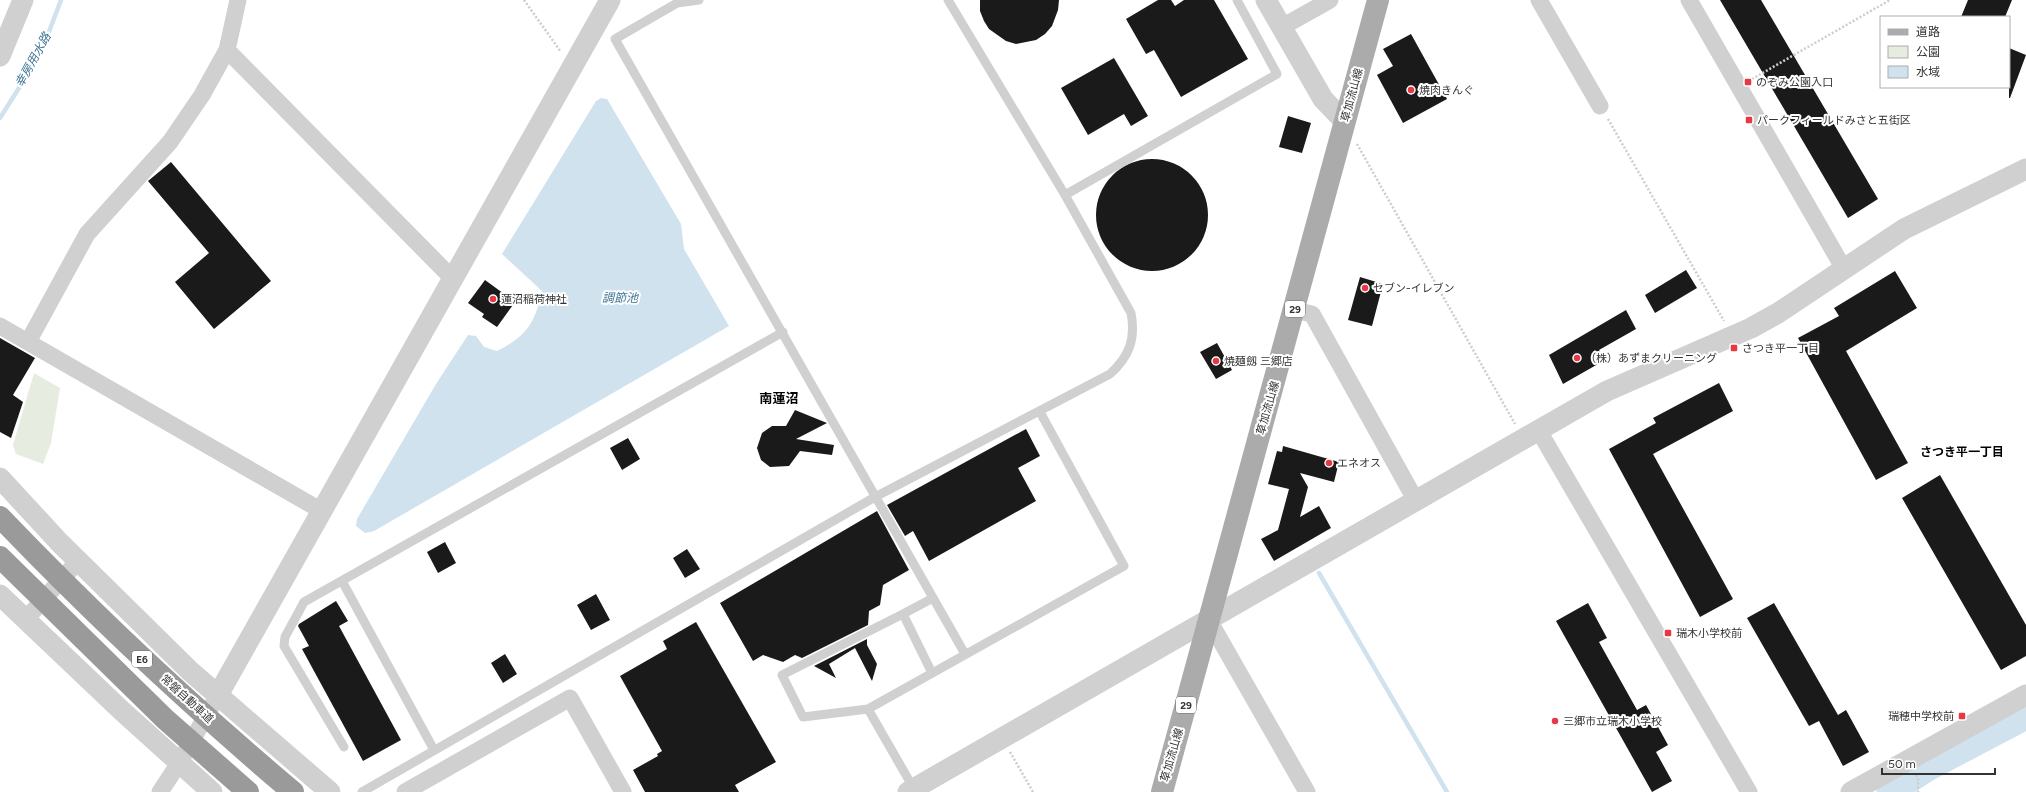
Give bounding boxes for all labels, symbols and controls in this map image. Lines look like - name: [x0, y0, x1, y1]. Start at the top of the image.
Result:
- legend: [1880, 16, 2010, 88]
- text: 道路: [1916, 25, 1940, 39]
- water label: 幸房用水路: [12, 29, 54, 90]
- text: 公園: [1916, 45, 1940, 59]
- text: 水域: [1916, 65, 1940, 79]
- street label: 草加流山線: [1339, 67, 1365, 123]
- place label: のぞみ公園入口: [1756, 76, 1833, 89]
- marker: のぞみ公園入口: [1743, 77, 1753, 87]
- place label: 焼肉きんぐ: [1419, 84, 1474, 97]
- marker: 焼肉きんぐ: [1406, 85, 1416, 95]
- place label: パークフィールドみさと五街区: [1757, 114, 1911, 127]
- marker: パークフィールドみさと五街区: [1744, 115, 1754, 125]
- place label: セブン-イレブン: [1373, 282, 1455, 295]
- marker: セブン-イレブン: [1360, 283, 1370, 293]
- water label: 調節池: [602, 291, 639, 305]
- place label: 蓮沼稲荷神社: [501, 293, 567, 306]
- marker: 蓮沼稲荷神社: [488, 294, 498, 304]
- road number: 29: [1285, 301, 1305, 317]
- place label: さつき平一丁目: [1742, 342, 1819, 355]
- marker: さつき平一丁目: [1729, 343, 1739, 353]
- place label: （株）あずまクリーニング: [1585, 352, 1717, 365]
- marker: （株）あずまクリーニング: [1572, 353, 1582, 363]
- place label: 焼麺劔 三郷店: [1224, 355, 1293, 368]
- marker: 焼麺劔 三郷店: [1211, 356, 1221, 366]
- street label: 草加流山線: [1254, 380, 1282, 436]
- district label: 南蓮沼: [759, 391, 799, 406]
- district label: さつき平一丁目: [1920, 445, 2004, 459]
- place label: エネオス: [1337, 457, 1381, 470]
- marker: エネオス: [1324, 458, 1334, 468]
- place label: 瑞木小学校前: [1676, 627, 1742, 640]
- marker: 瑞木小学校前: [1663, 628, 1673, 638]
- road number: E6: [132, 651, 152, 667]
- street label: 常磐自動車道: [158, 672, 216, 726]
- road number: 29: [1176, 697, 1196, 713]
- place label: 瑞穂中学校前: [1888, 710, 1954, 723]
- marker: 瑞穂中学校前: [1957, 711, 1967, 721]
- place label: 三郷市立瑞木小学校: [1563, 715, 1662, 728]
- marker: 三郷市立瑞木小学校: [1550, 716, 1560, 726]
- street label: 草加流山線: [1158, 727, 1186, 783]
- scale bar: [1882, 750, 1995, 776]
- text: 50 m: [1888, 757, 1916, 771]

